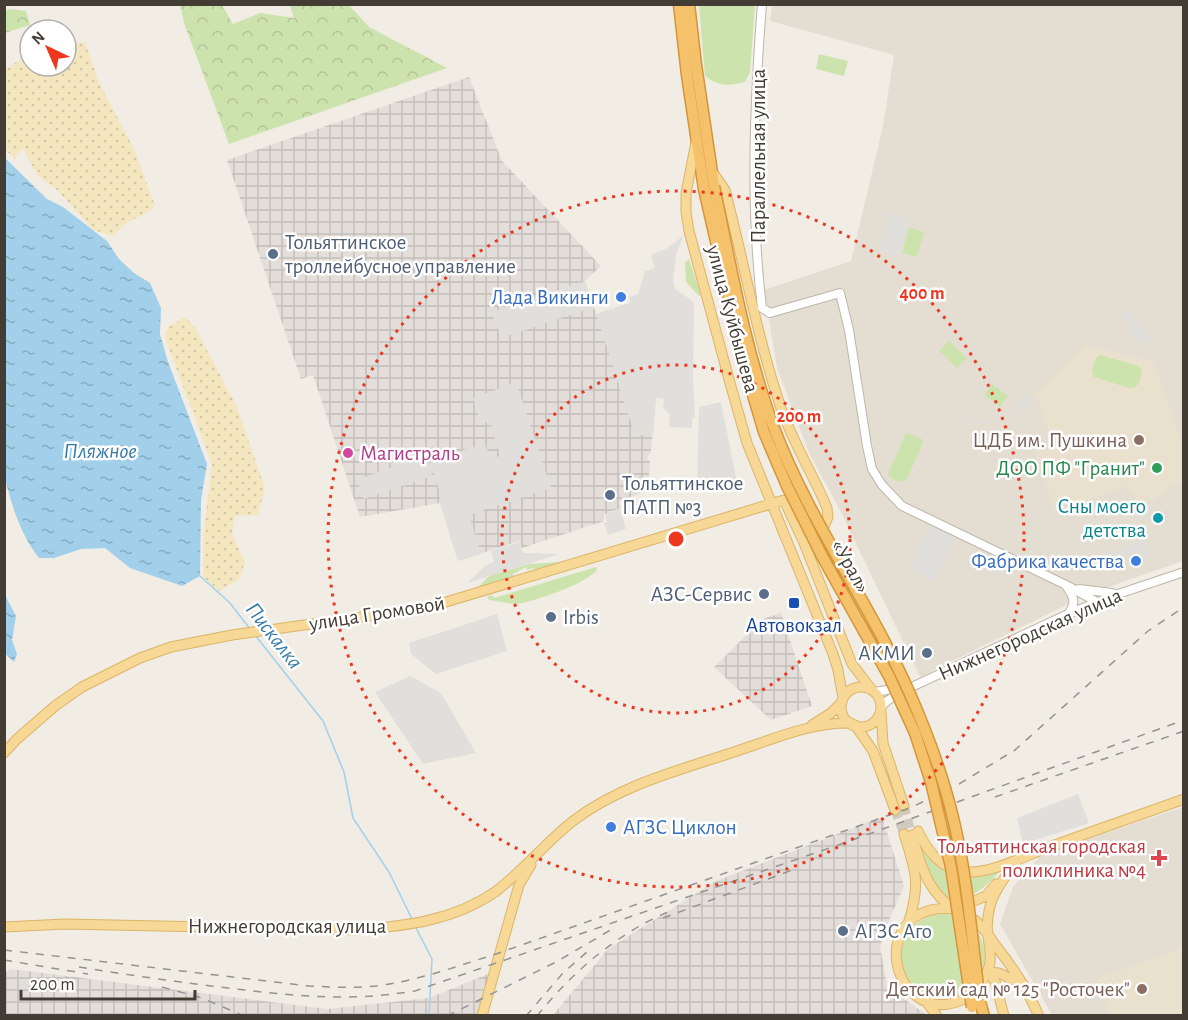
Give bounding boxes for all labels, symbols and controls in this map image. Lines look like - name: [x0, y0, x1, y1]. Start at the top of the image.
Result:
- north arrow: [18, 18, 78, 78]
- text: N: [29, 28, 48, 48]
- street label: Параллельная улица: [748, 68, 769, 243]
- place label: Тольяттинское троллейбусное управление: [284, 232, 516, 277]
- street label: улица Куйбышева: [702, 242, 762, 396]
- marker: Тольяттинское троллейбусное управление: [266, 247, 280, 261]
- text: 400 m: [899, 285, 945, 303]
- place label: Лада Викинги: [491, 287, 609, 308]
- marker: Лада Викинги: [614, 290, 628, 304]
- text: 200 m: [777, 408, 821, 426]
- place label: ЦДБ им. Пушкина: [972, 430, 1127, 451]
- marker: ЦДБ им. Пушкина: [1132, 433, 1146, 447]
- water label: Пляжное: [64, 440, 136, 462]
- place label: Магистраль: [360, 443, 460, 464]
- marker: Магистраль: [341, 446, 355, 460]
- place label: ДОО ПФ "Гранит": [996, 458, 1145, 479]
- marker: ДОО ПФ "Гранит": [1150, 461, 1164, 475]
- place label: Тольяттинское ПАТП №3: [622, 473, 743, 518]
- marker: Тольяттинское ПАТП №3: [603, 488, 617, 502]
- place label: Сны моего детства: [1057, 496, 1146, 541]
- marker: Сны моего детства: [1151, 511, 1165, 525]
- centre of rings: [666, 529, 686, 549]
- street label: «Урал»: [827, 536, 874, 596]
- place label: Фабрика качества: [971, 551, 1124, 572]
- marker: Фабрика качества: [1129, 554, 1143, 568]
- place label: АЗС-Сервис: [651, 584, 752, 605]
- street label: Нижнегородская улица: [935, 584, 1126, 684]
- marker: АЗС-Сервис: [757, 587, 771, 601]
- street label: улица Громовой: [307, 592, 446, 635]
- marker: Автовокзал: [787, 596, 801, 610]
- water label: Пискалка: [242, 598, 307, 673]
- place label: Irbis: [563, 607, 599, 628]
- marker: Irbis: [544, 610, 558, 624]
- place label: Автовокзал: [746, 615, 842, 636]
- place label: АКМИ: [858, 643, 915, 664]
- marker: АКМИ: [920, 646, 934, 660]
- place label: АГЗС Циклон: [623, 817, 737, 838]
- marker: АГЗС Циклон: [604, 820, 618, 834]
- place label: Тольяттинская городская поликлиника №4: [937, 836, 1146, 881]
- marker: Тольяттинская городская поликлиника №4: [1150, 849, 1168, 867]
- street label: Нижнегородская улица: [188, 916, 387, 937]
- place label: АГЗС Аго: [855, 921, 932, 942]
- marker: АГЗС Аго: [836, 924, 850, 938]
- scale bar: [21, 963, 195, 1001]
- text: 200 m: [30, 976, 75, 994]
- place label: Детский сад № 125 "Росточек": [886, 979, 1130, 1000]
- marker: Детский сад № 125 "Росточек": [1135, 982, 1149, 996]

